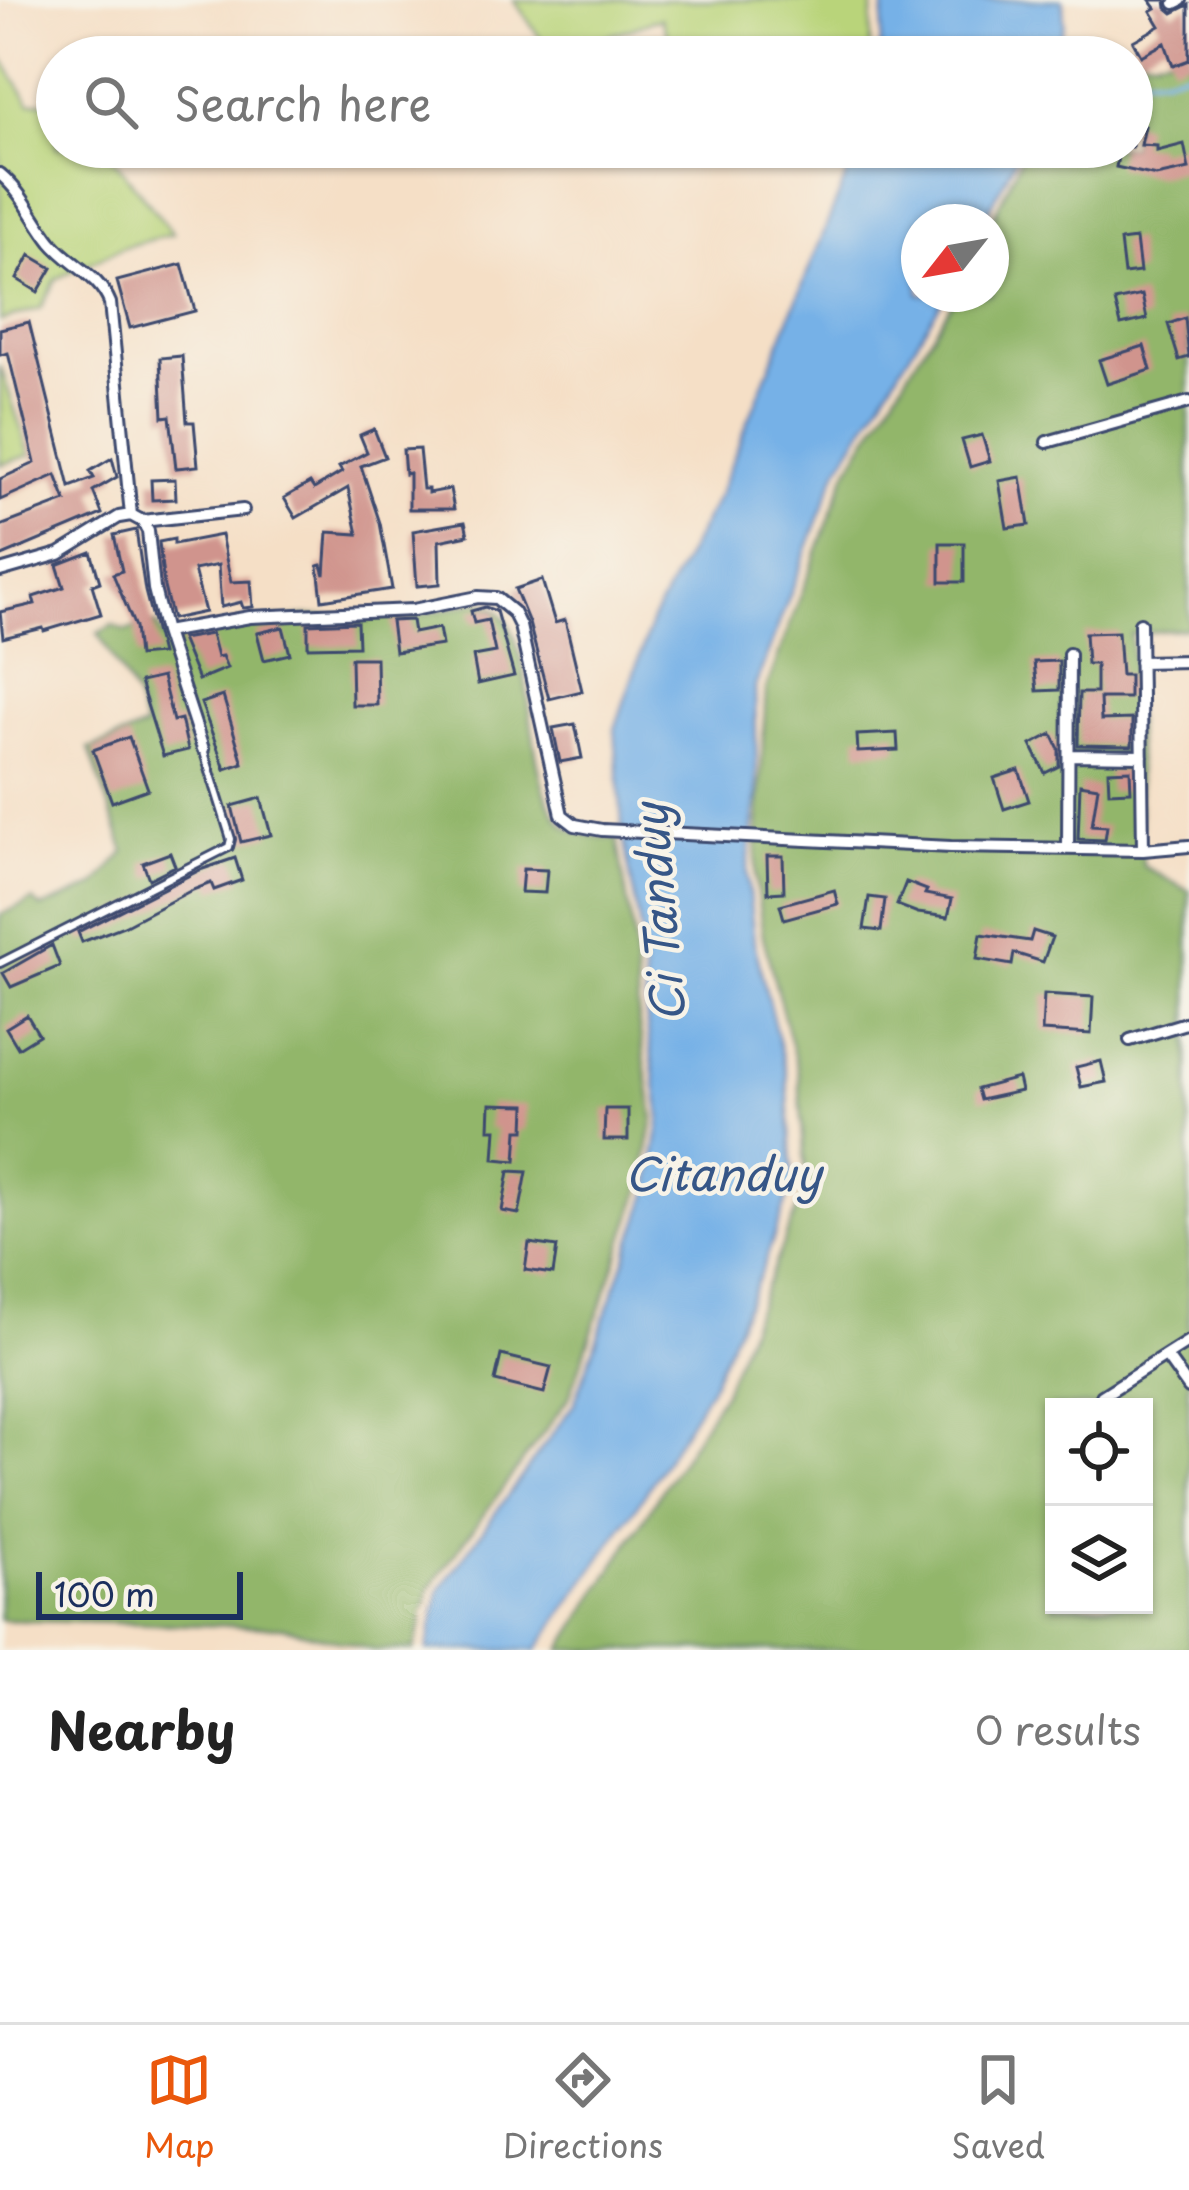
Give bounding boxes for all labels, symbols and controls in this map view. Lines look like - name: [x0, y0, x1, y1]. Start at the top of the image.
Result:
- search box: [36, 36, 1153, 168]
- text: Search here: [174, 68, 431, 136]
- icon: search: [78, 69, 144, 135]
- north arrow: [901, 204, 1009, 312]
- water label: Ci Tanduy: [613, 797, 700, 1025]
- water label: Citanduy: [624, 1138, 825, 1206]
- map controls: [1045, 1398, 1153, 1614]
- button: locate: [1045, 1398, 1153, 1506]
- button: layers: [1045, 1506, 1153, 1614]
- scale bar: [36, 1566, 243, 1619]
- text: 100 m: [54, 1568, 155, 1618]
- text: Nearby: [48, 1690, 235, 1767]
- text: 0 results: [975, 1699, 1141, 1758]
- tab: Map: [144, 2047, 215, 2169]
- tab: Directions: [503, 2047, 663, 2169]
- tab: Saved: [951, 2047, 1045, 2169]

